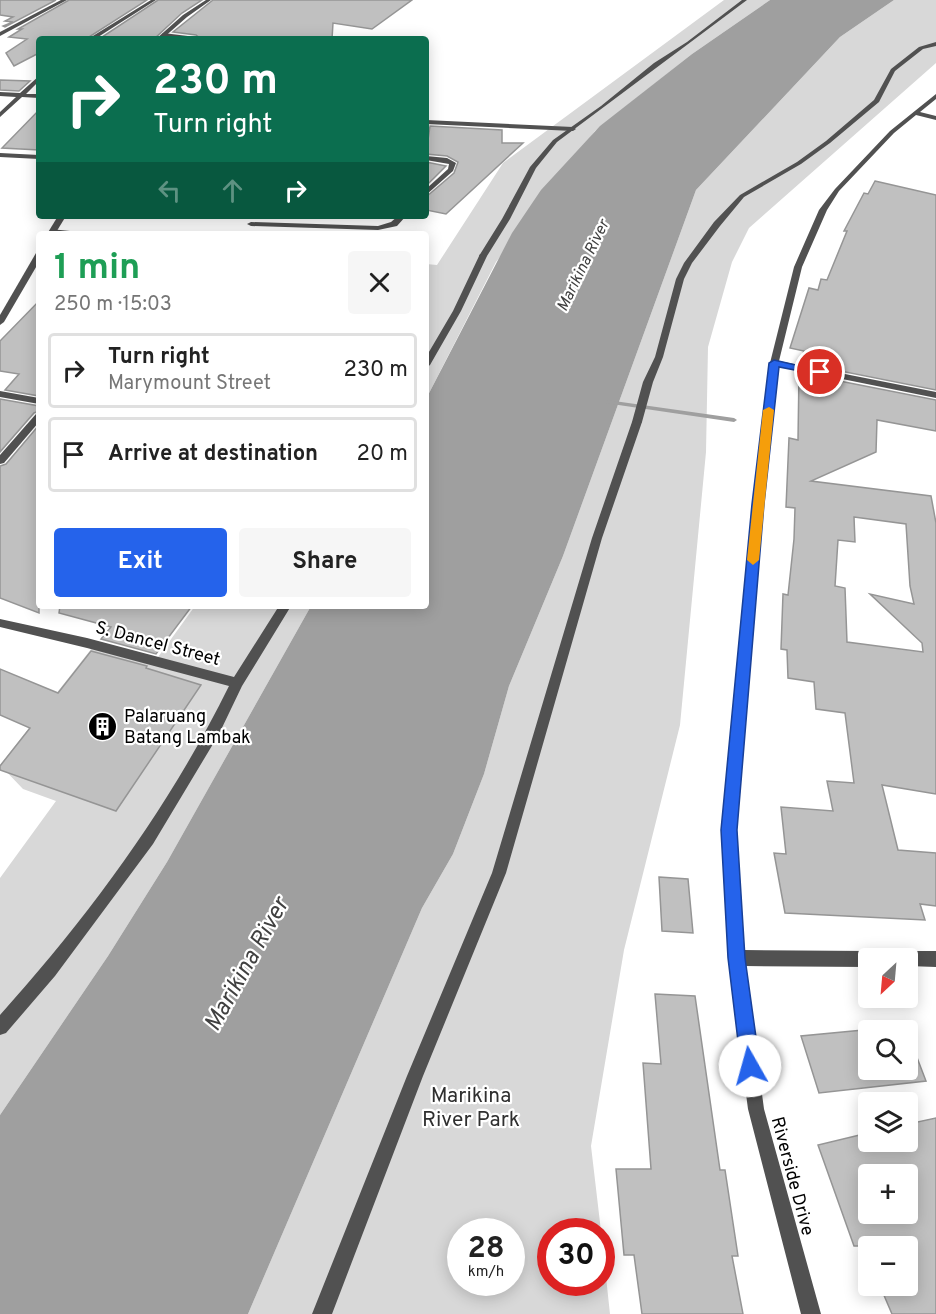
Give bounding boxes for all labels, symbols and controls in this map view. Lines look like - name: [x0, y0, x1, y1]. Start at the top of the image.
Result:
- text: 230 m: [153, 56, 278, 109]
- icon: right: [54, 60, 132, 138]
- text: Turn right: [153, 108, 272, 142]
- icon: left: [153, 174, 186, 207]
- icon: ahead: [216, 174, 249, 207]
- icon: right: [279, 174, 312, 207]
- water label: Marikina River: [553, 215, 615, 315]
- text: 1 min: [54, 246, 140, 292]
- button: close: [348, 251, 411, 314]
- text: 250 m · 15:03: [54, 292, 172, 318]
- text: Turn right: [108, 344, 210, 371]
- pin: [794, 346, 845, 397]
- icon: right: [57, 354, 90, 387]
- icon: arrive: [803, 355, 836, 388]
- text: 230 m: [344, 357, 408, 384]
- text: Marymount Street: [108, 371, 271, 397]
- icon: arrive: [57, 438, 90, 471]
- text: Arrive at destination: [108, 441, 318, 468]
- text: 20 m: [357, 441, 408, 468]
- button: Exit: [54, 528, 227, 597]
- button: Share: [239, 528, 411, 597]
- street label: S. Dancel Street: [93, 617, 222, 672]
- place label: Palaruang Batang Lambak: [124, 706, 251, 750]
- building icon: Palaruang Batang Lambak: [87, 710, 119, 742]
- water label: Marikina River: [199, 891, 298, 1037]
- north arrow: [858, 948, 918, 1008]
- map controls: [858, 948, 918, 1296]
- button: search: [858, 1020, 918, 1080]
- position arrow: [718, 1034, 782, 1098]
- park label: Marikina River Park: [422, 1083, 520, 1134]
- button: layers: [858, 1092, 918, 1152]
- street label: Riverside Drive: [765, 1114, 818, 1238]
- button: +: [858, 1164, 918, 1224]
- speed limit sign: 30: [537, 1218, 615, 1296]
- text: 28: [467, 1231, 505, 1268]
- button: −: [858, 1236, 918, 1296]
- text: km/h: [468, 1263, 504, 1282]

